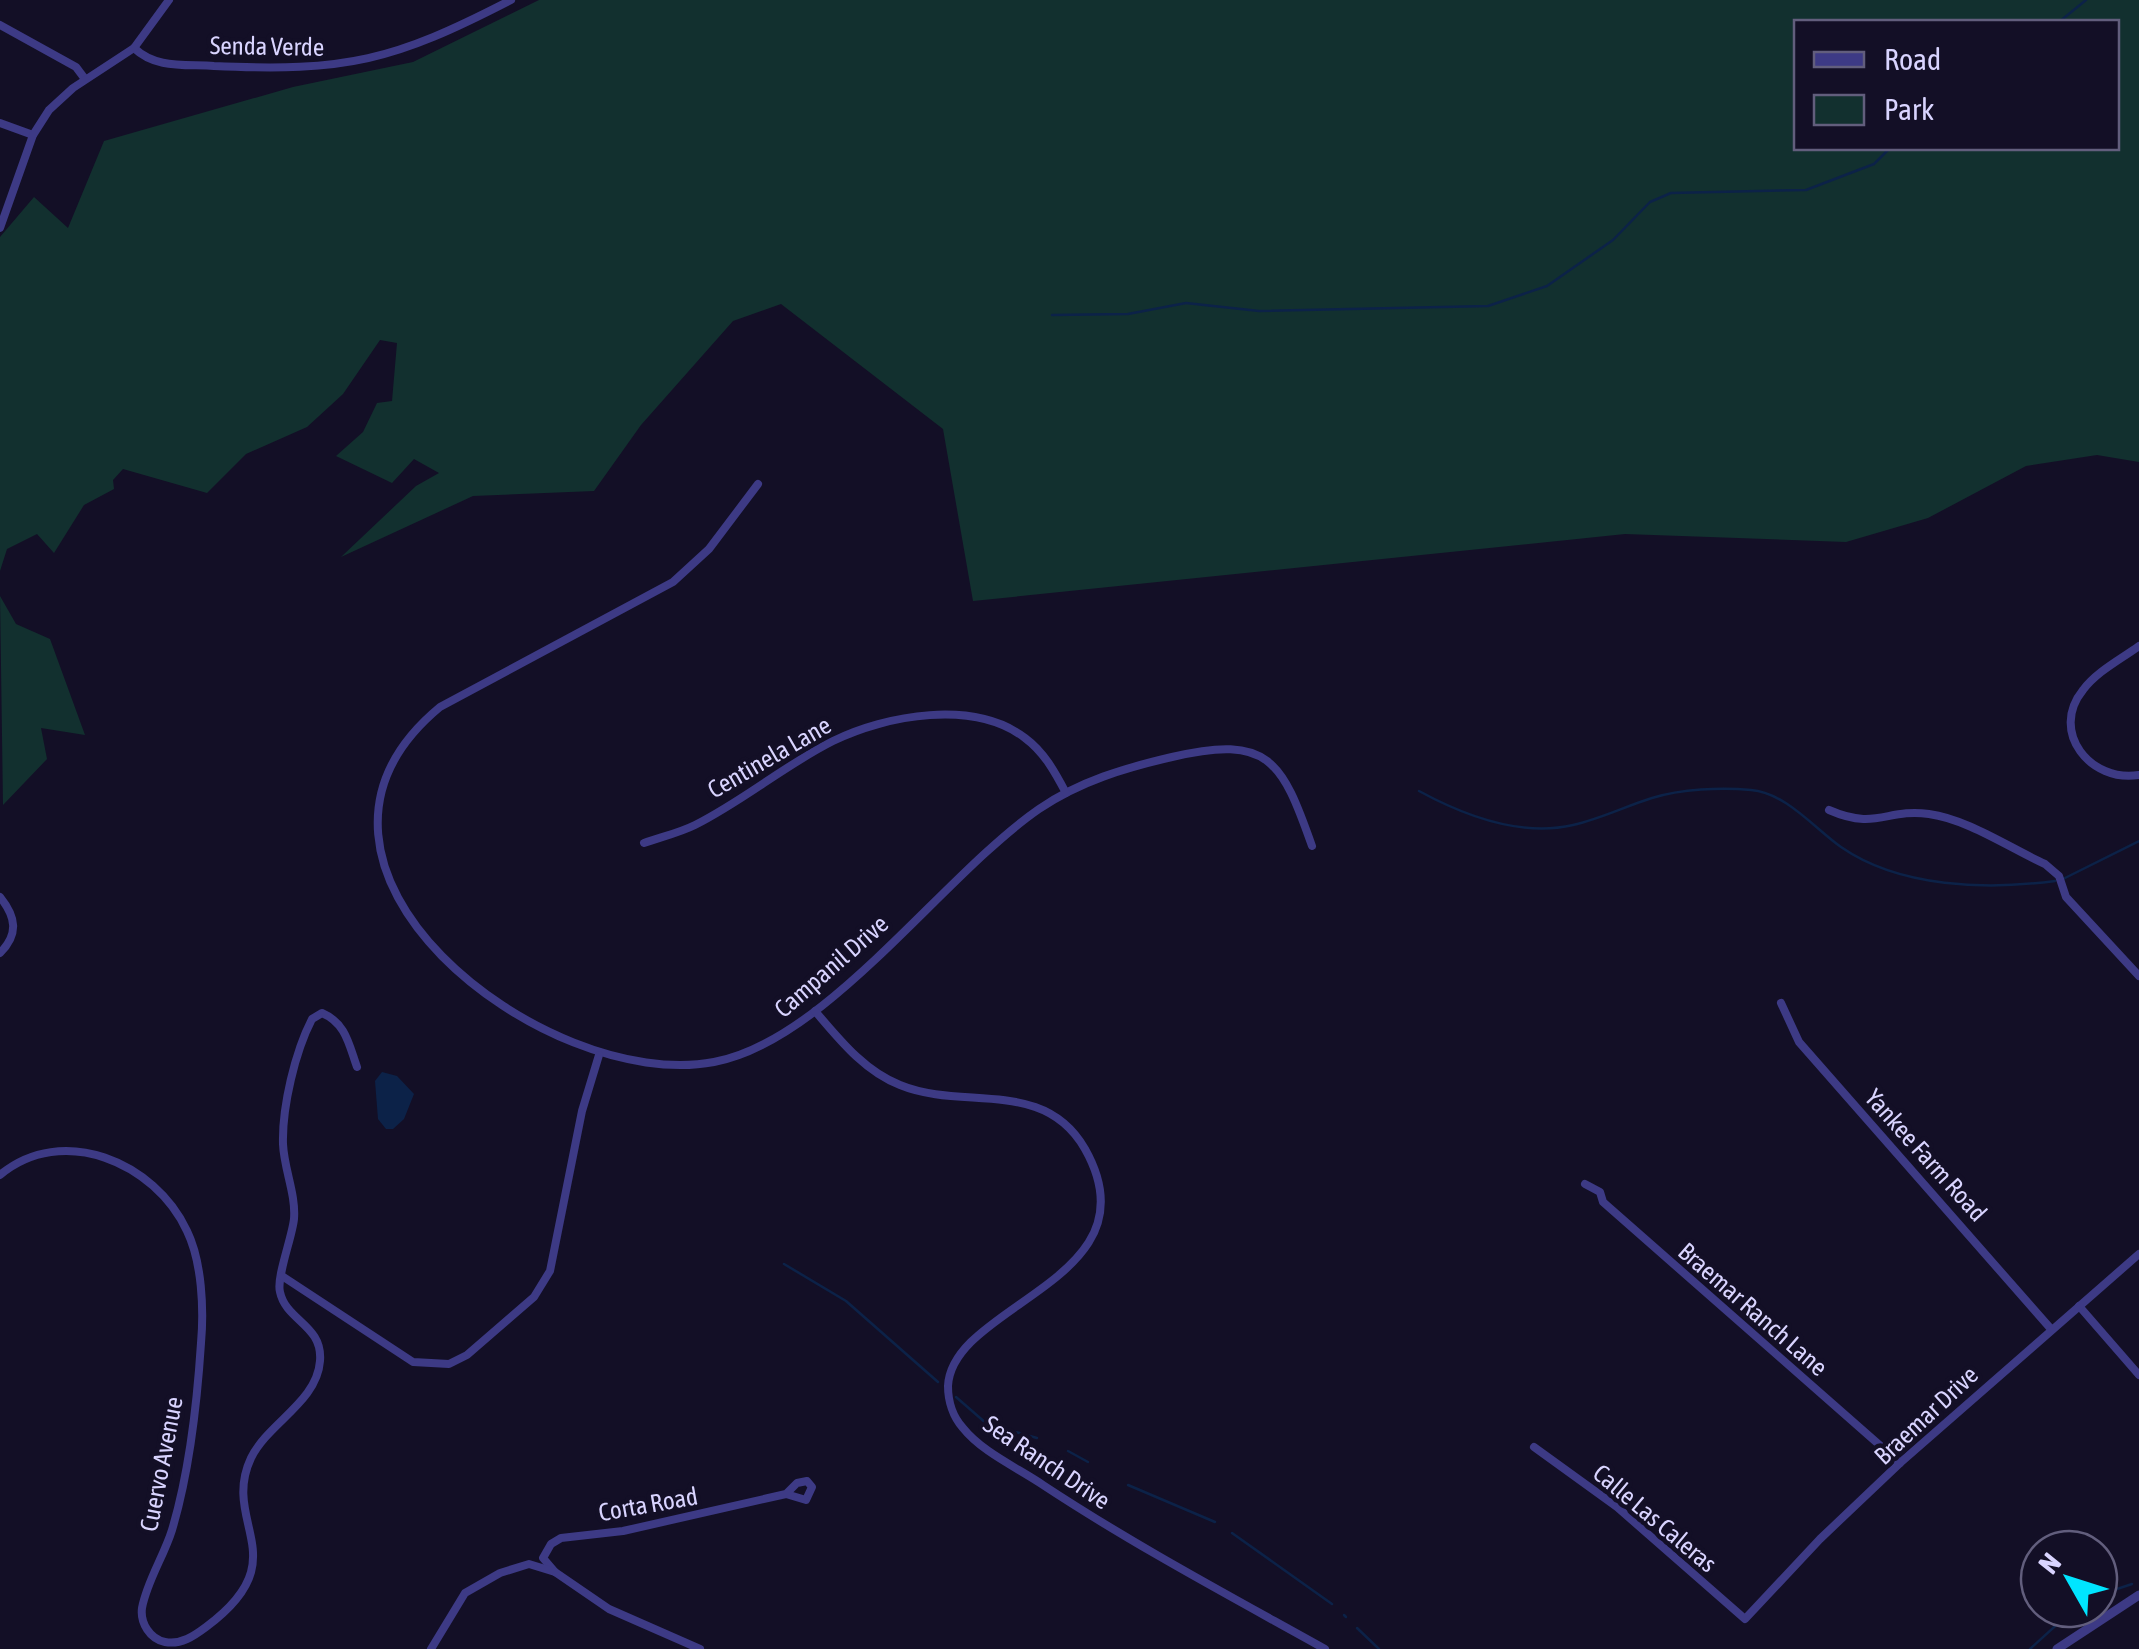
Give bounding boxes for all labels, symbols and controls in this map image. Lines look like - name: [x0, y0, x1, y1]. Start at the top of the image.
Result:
- legend: [1794, 20, 2119, 150]
- street label: Senda Verde: [210, 31, 324, 61]
- text: Road: [1884, 42, 1941, 76]
- text: Park: [1884, 92, 1934, 126]
- street label: Centinela Lane: [702, 710, 836, 804]
- street label: Campanil Drive: [769, 909, 893, 1023]
- street label: Yankee Farm Road: [1860, 1083, 1992, 1227]
- street label: Braemar Ranch Lane: [1673, 1237, 1833, 1381]
- street label: Braemar Drive: [1869, 1360, 1983, 1470]
- street label: Cuervo Avenue: [134, 1394, 188, 1534]
- street label: Sea Ranch Drive: [978, 1409, 1116, 1515]
- street label: Calle Las Caleras: [1588, 1458, 1722, 1578]
- street label: Corta Road: [596, 1482, 700, 1526]
- north arrow: [2019, 1529, 2119, 1629]
- text: N: [2032, 1547, 2067, 1580]

